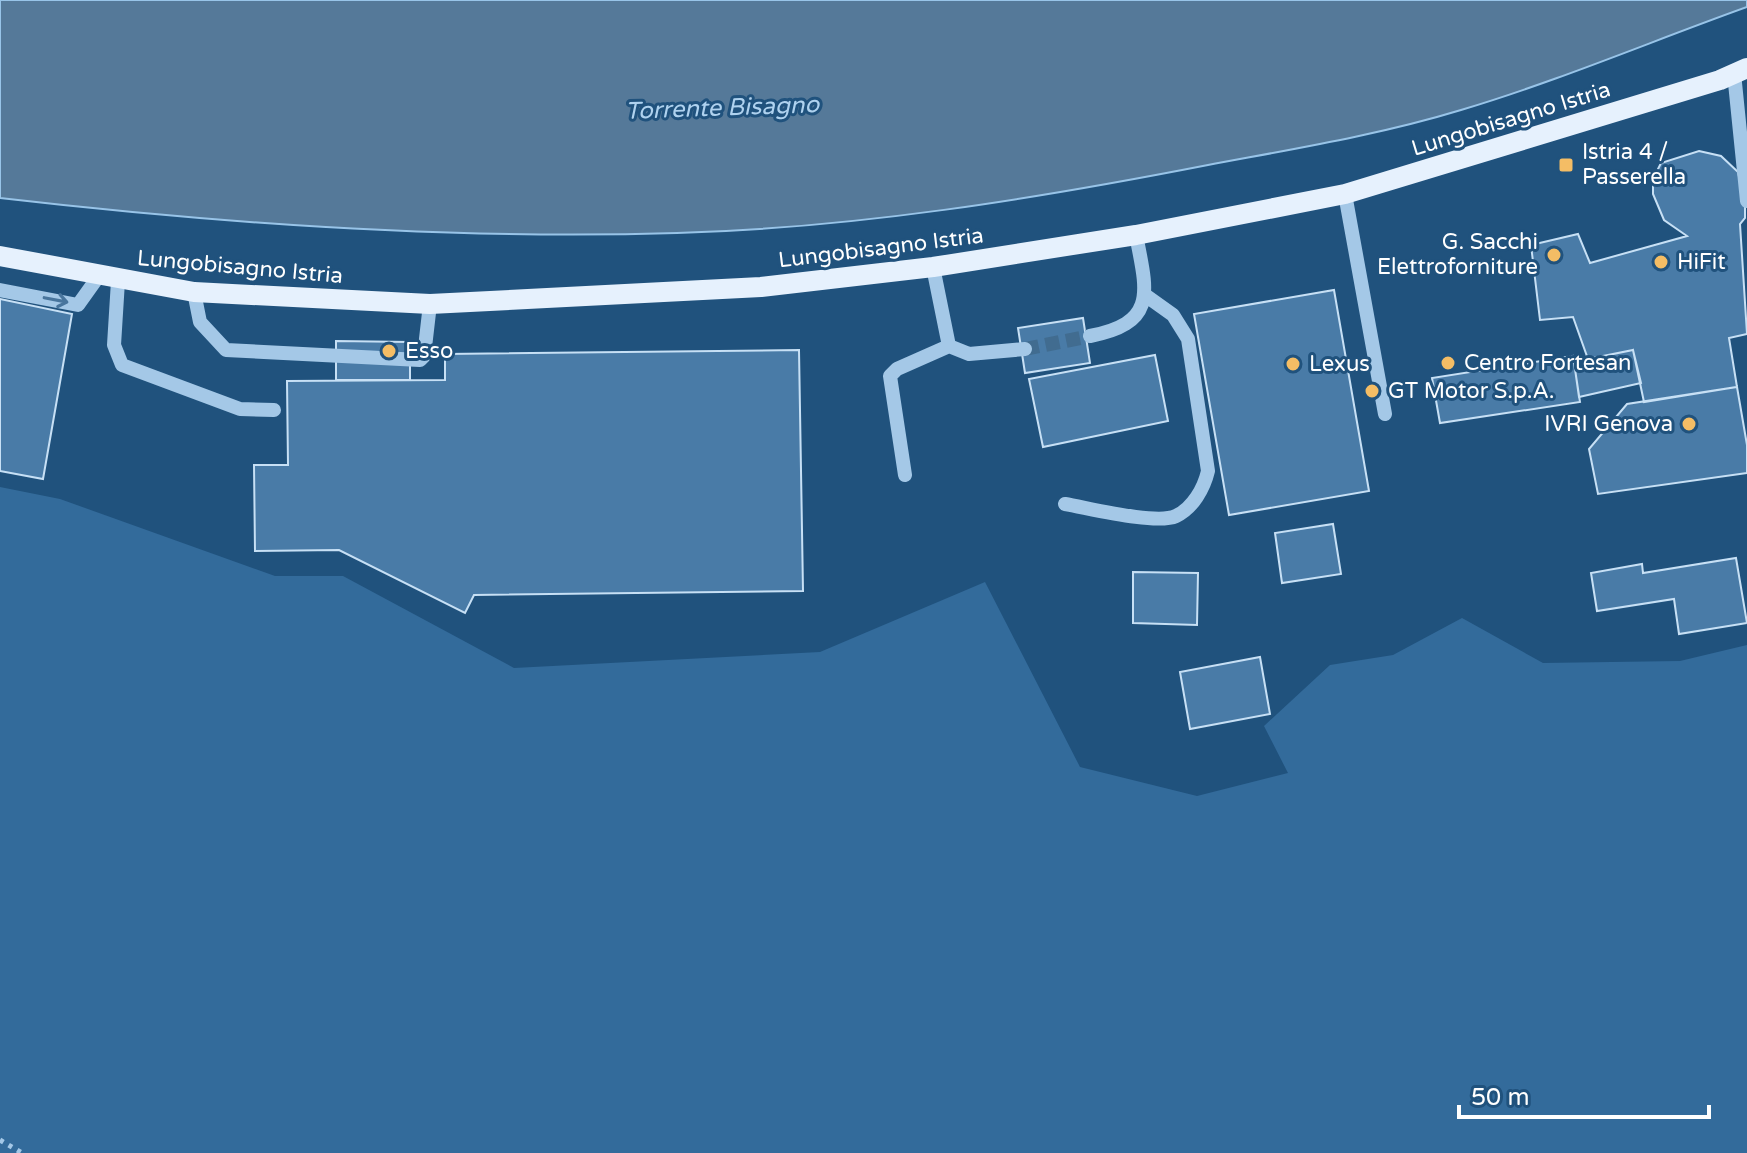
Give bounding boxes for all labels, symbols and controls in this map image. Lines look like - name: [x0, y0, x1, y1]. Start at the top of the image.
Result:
- street label: Lungobisagno Istria: [1408, 76, 1614, 162]
- water label: Torrente Bisagno: [624, 90, 821, 126]
- place label: Istria 4 / Passerella: [1582, 139, 1686, 190]
- marker: Istria 4 / Passerella: [1557, 156, 1575, 174]
- street label: Lungobisagno Istria: [777, 223, 985, 273]
- place label: G. Sacchi Elettroforniture: [1377, 229, 1538, 280]
- street label: Lungobisagno Istria: [136, 245, 344, 289]
- marker: G. Sacchi Elettroforniture: [1545, 246, 1563, 264]
- place label: HiFit: [1677, 249, 1726, 275]
- marker: HiFit: [1652, 253, 1670, 271]
- one-way arrow: [43, 294, 68, 309]
- place label: Esso: [405, 338, 453, 364]
- marker: Esso: [380, 342, 398, 360]
- place label: Centro Fortesan: [1464, 350, 1631, 376]
- place label: Lexus: [1309, 351, 1370, 377]
- marker: Centro Fortesan: [1439, 354, 1457, 372]
- marker: Lexus: [1284, 355, 1302, 373]
- place label: GT Motor S.p.A.: [1388, 378, 1555, 404]
- marker: GT Motor S.p.A.: [1363, 382, 1381, 400]
- place label: IVRI Genova: [1544, 411, 1673, 437]
- marker: IVRI Genova: [1680, 415, 1698, 433]
- scale bar: [1459, 1069, 1709, 1119]
- text: 50 m: [1471, 1083, 1529, 1112]

